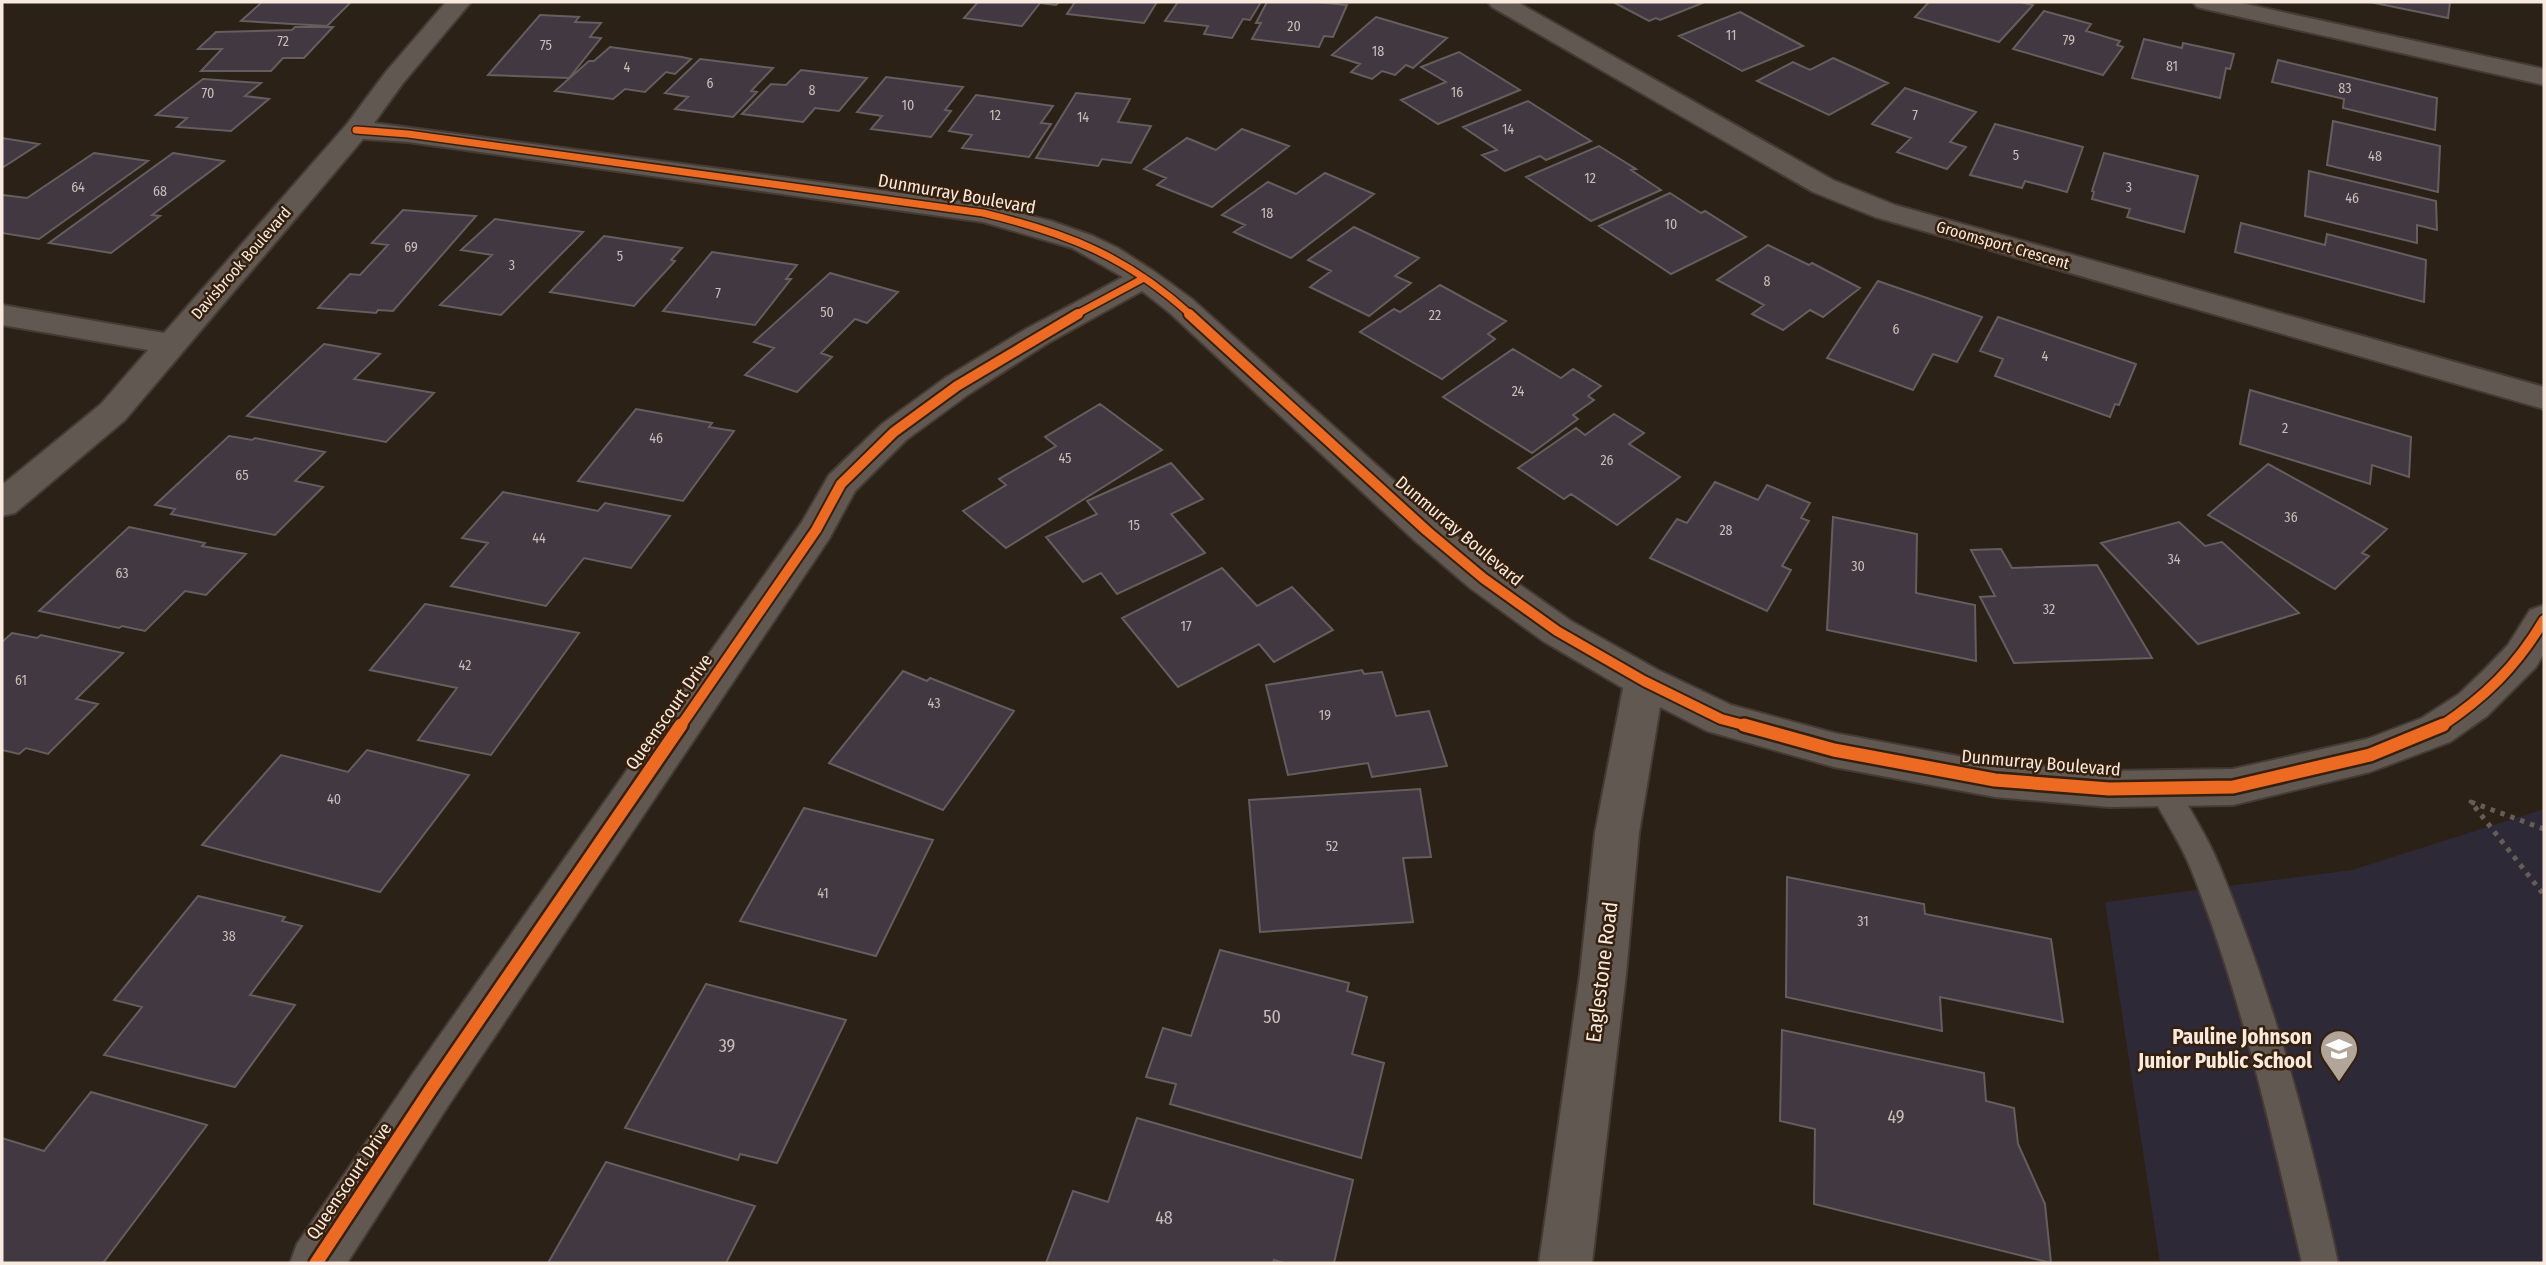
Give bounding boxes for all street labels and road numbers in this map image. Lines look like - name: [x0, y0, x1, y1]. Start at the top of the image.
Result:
- street label: Dunmurray Boulevard: [876, 169, 1038, 219]
- street label: Davisbrook Boulevard: [187, 203, 295, 323]
- street label: Groomsport Crescent: [1934, 217, 2073, 273]
- street label: Dunmurray Boulevard: [1391, 471, 1527, 591]
- street label: Queenscourt Drive: [621, 650, 717, 774]
- street label: Dunmurray Boulevard: [1961, 745, 2121, 781]
- street label: Eaglestone Road: [1580, 900, 1624, 1044]
- street label: Queenscourt Drive: [302, 1118, 396, 1244]

